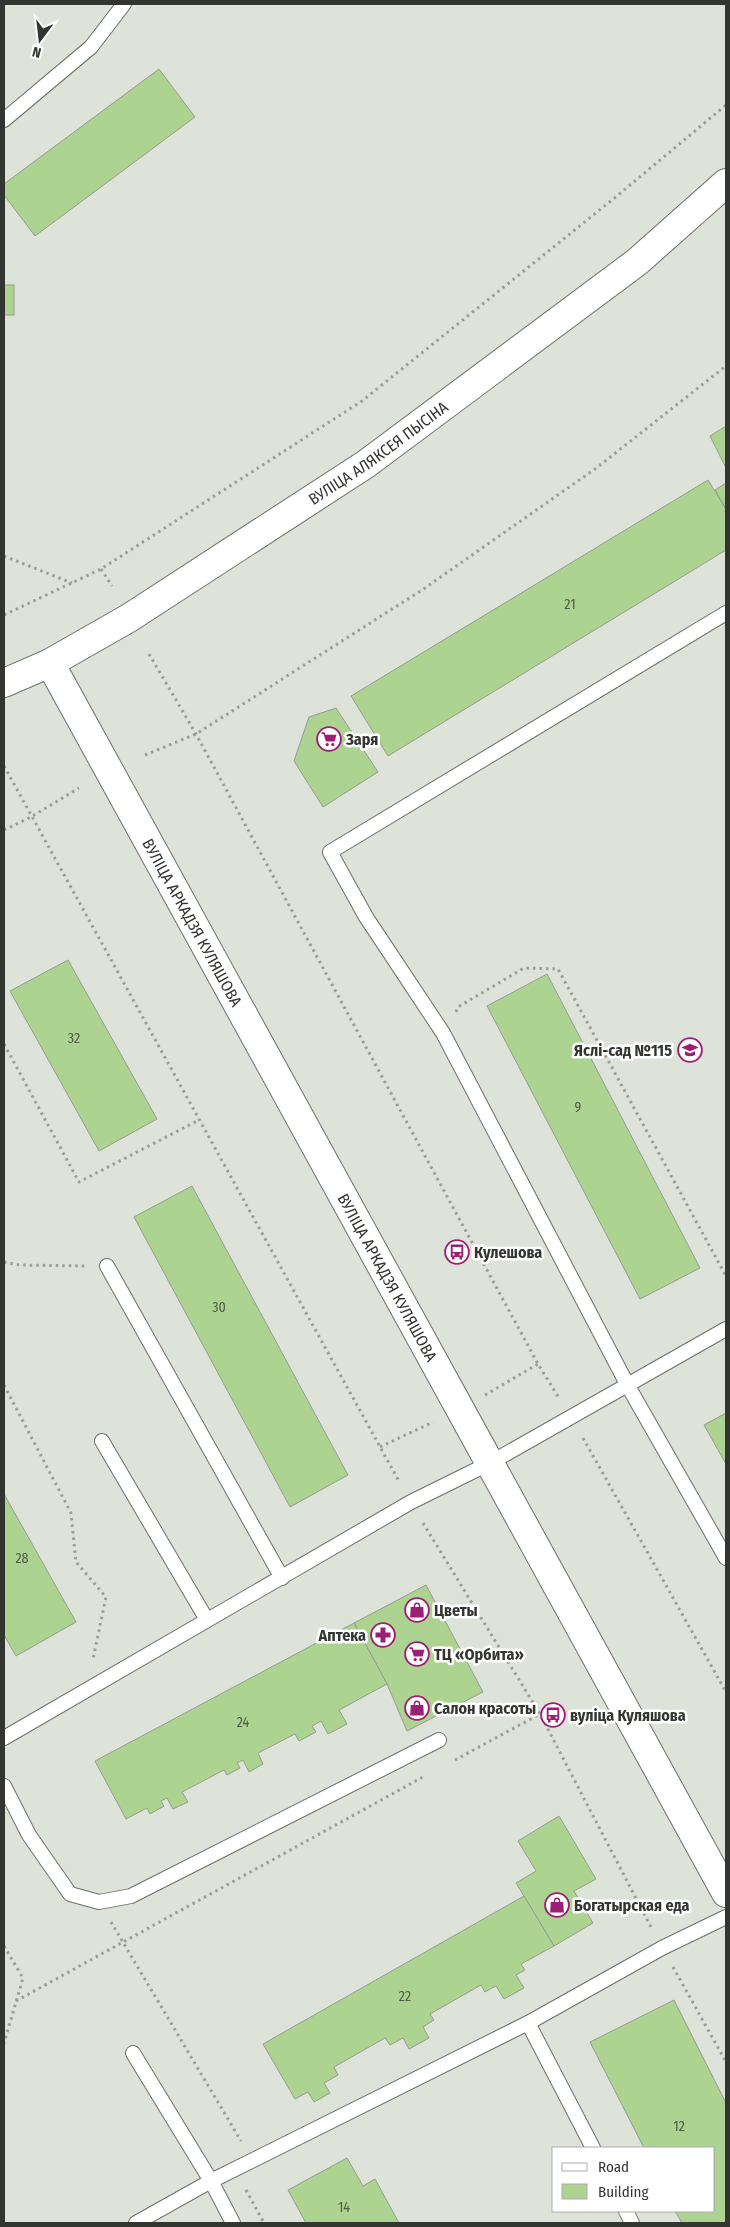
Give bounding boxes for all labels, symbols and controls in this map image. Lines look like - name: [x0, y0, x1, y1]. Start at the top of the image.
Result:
- north arrow: [15, 15, 65, 65]
- text: N: [31, 43, 43, 61]
- street label: ВУЛІЦА АЛЯКСЕЯ ПЫСІНА: [305, 397, 452, 508]
- house number: 21: [564, 596, 576, 613]
- supermarket icon: Заря: [316, 726, 342, 752]
- place label: Заря: [345, 730, 378, 749]
- street label: ВУЛІЦА АРКАДЗЯ КУЛЯШОВА: [139, 835, 247, 1010]
- house number: 32: [68, 1030, 80, 1047]
- school or university icon: Яслі-сад №115: [677, 1037, 703, 1063]
- place label: Яслі-сад №115: [574, 1041, 672, 1060]
- house number: 9: [575, 1099, 582, 1116]
- street label: ВУЛІЦА АРКАДЗЯ КУЛЯШОВА: [334, 1190, 442, 1365]
- bus stop icon: Кулешова: [444, 1239, 470, 1265]
- place label: Кулешова: [474, 1243, 542, 1262]
- house number: 30: [212, 1299, 226, 1316]
- house number: 28: [15, 1550, 29, 1567]
- shop icon: Цветы: [404, 1597, 430, 1623]
- place label: Цветы: [434, 1601, 478, 1620]
- pharmacy icon: Аптека: [370, 1622, 396, 1648]
- place label: Аптека: [318, 1626, 366, 1645]
- supermarket icon: ТЦ «Орбита»: [404, 1641, 430, 1667]
- place label: ТЦ «Орбита»: [434, 1645, 524, 1664]
- shop icon: Салон красоты: [404, 1695, 430, 1721]
- place label: Салон красоты: [434, 1699, 536, 1718]
- bus stop icon: вуліца Куляшова: [540, 1702, 566, 1728]
- place label: вуліца Куляшова: [570, 1706, 686, 1725]
- house number: 24: [237, 1714, 250, 1731]
- shop icon: Богатырская еда: [544, 1892, 570, 1918]
- place label: Богатырская еда: [574, 1896, 689, 1915]
- house number: 22: [399, 1988, 411, 2005]
- house number: 12: [673, 2118, 685, 2135]
- legend: [552, 2147, 715, 2212]
- text: Road: [598, 2158, 629, 2176]
- text: Building: [598, 2183, 649, 2201]
- house number: 14: [338, 2199, 350, 2216]

